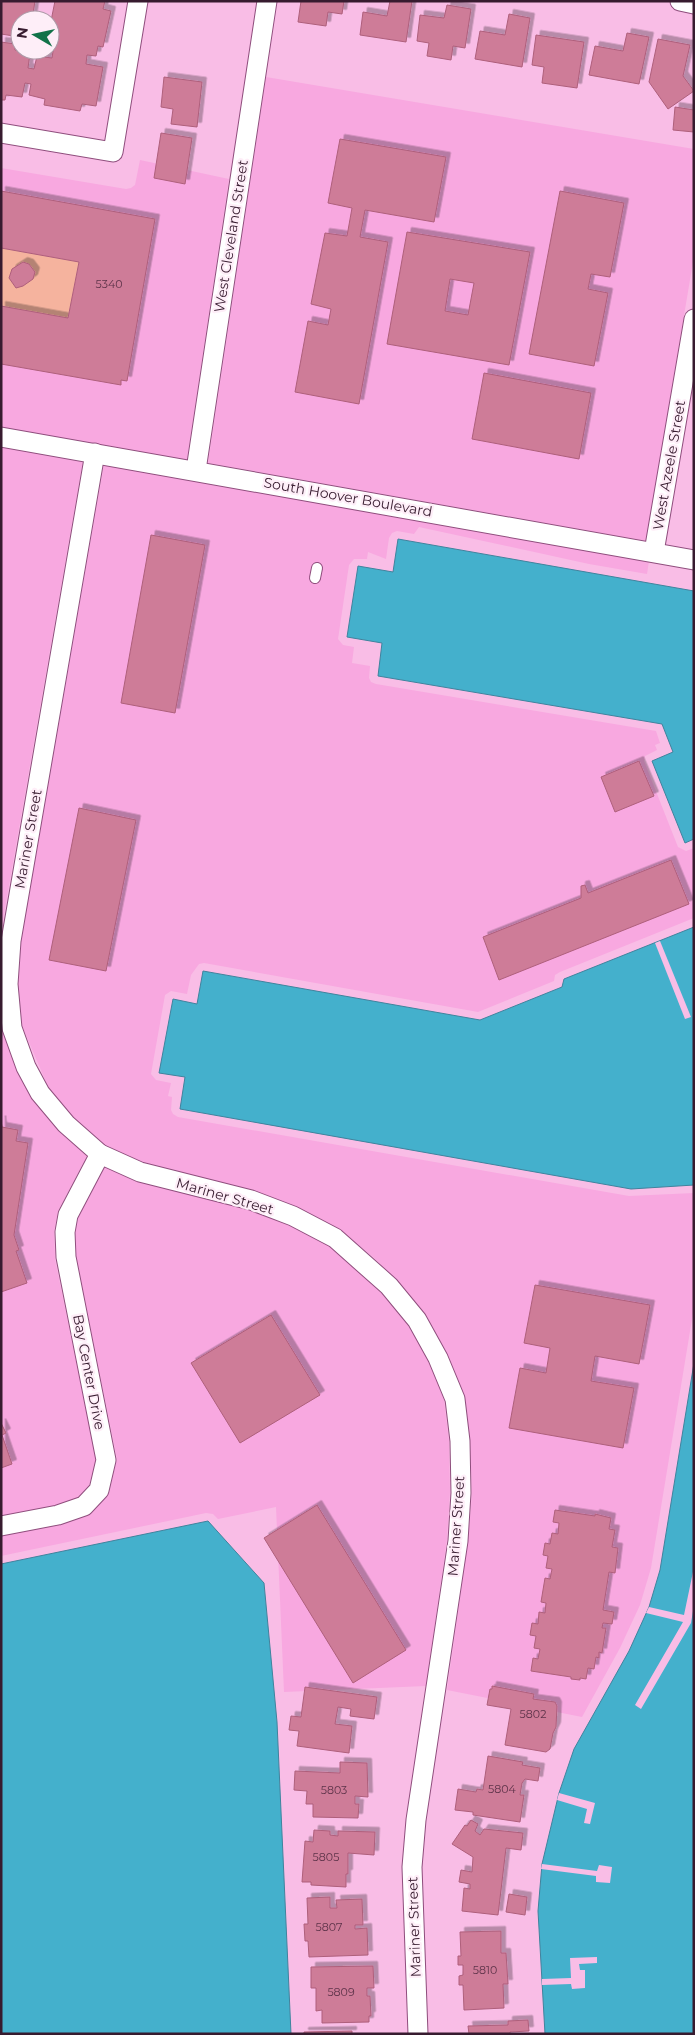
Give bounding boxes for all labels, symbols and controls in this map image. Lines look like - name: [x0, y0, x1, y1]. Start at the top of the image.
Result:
- north arrow: [10, 10, 60, 60]
- text: N: [12, 26, 32, 40]
- street label: West Cleveland Street: [210, 158, 252, 314]
- house number: 5340: [96, 277, 122, 291]
- street label: West Azeele Street: [649, 398, 689, 531]
- street label: South Hoover Boulevard: [262, 473, 434, 521]
- street label: Mariner Street: [10, 788, 46, 890]
- street label: Mariner Street: [174, 1174, 276, 1219]
- street label: Bay Center Drive: [69, 1313, 109, 1431]
- street label: Mariner Street: [444, 1475, 469, 1577]
- house number: 5802: [520, 1707, 546, 1721]
- house number: 5804: [488, 1782, 517, 1796]
- house number: 5803: [321, 1783, 347, 1797]
- house number: 5805: [313, 1850, 339, 1864]
- street label: Mariner Street: [403, 1876, 425, 1978]
- house number: 5807: [316, 1920, 342, 1934]
- house number: 5810: [473, 1963, 497, 1977]
- house number: 5809: [327, 1985, 355, 1999]

